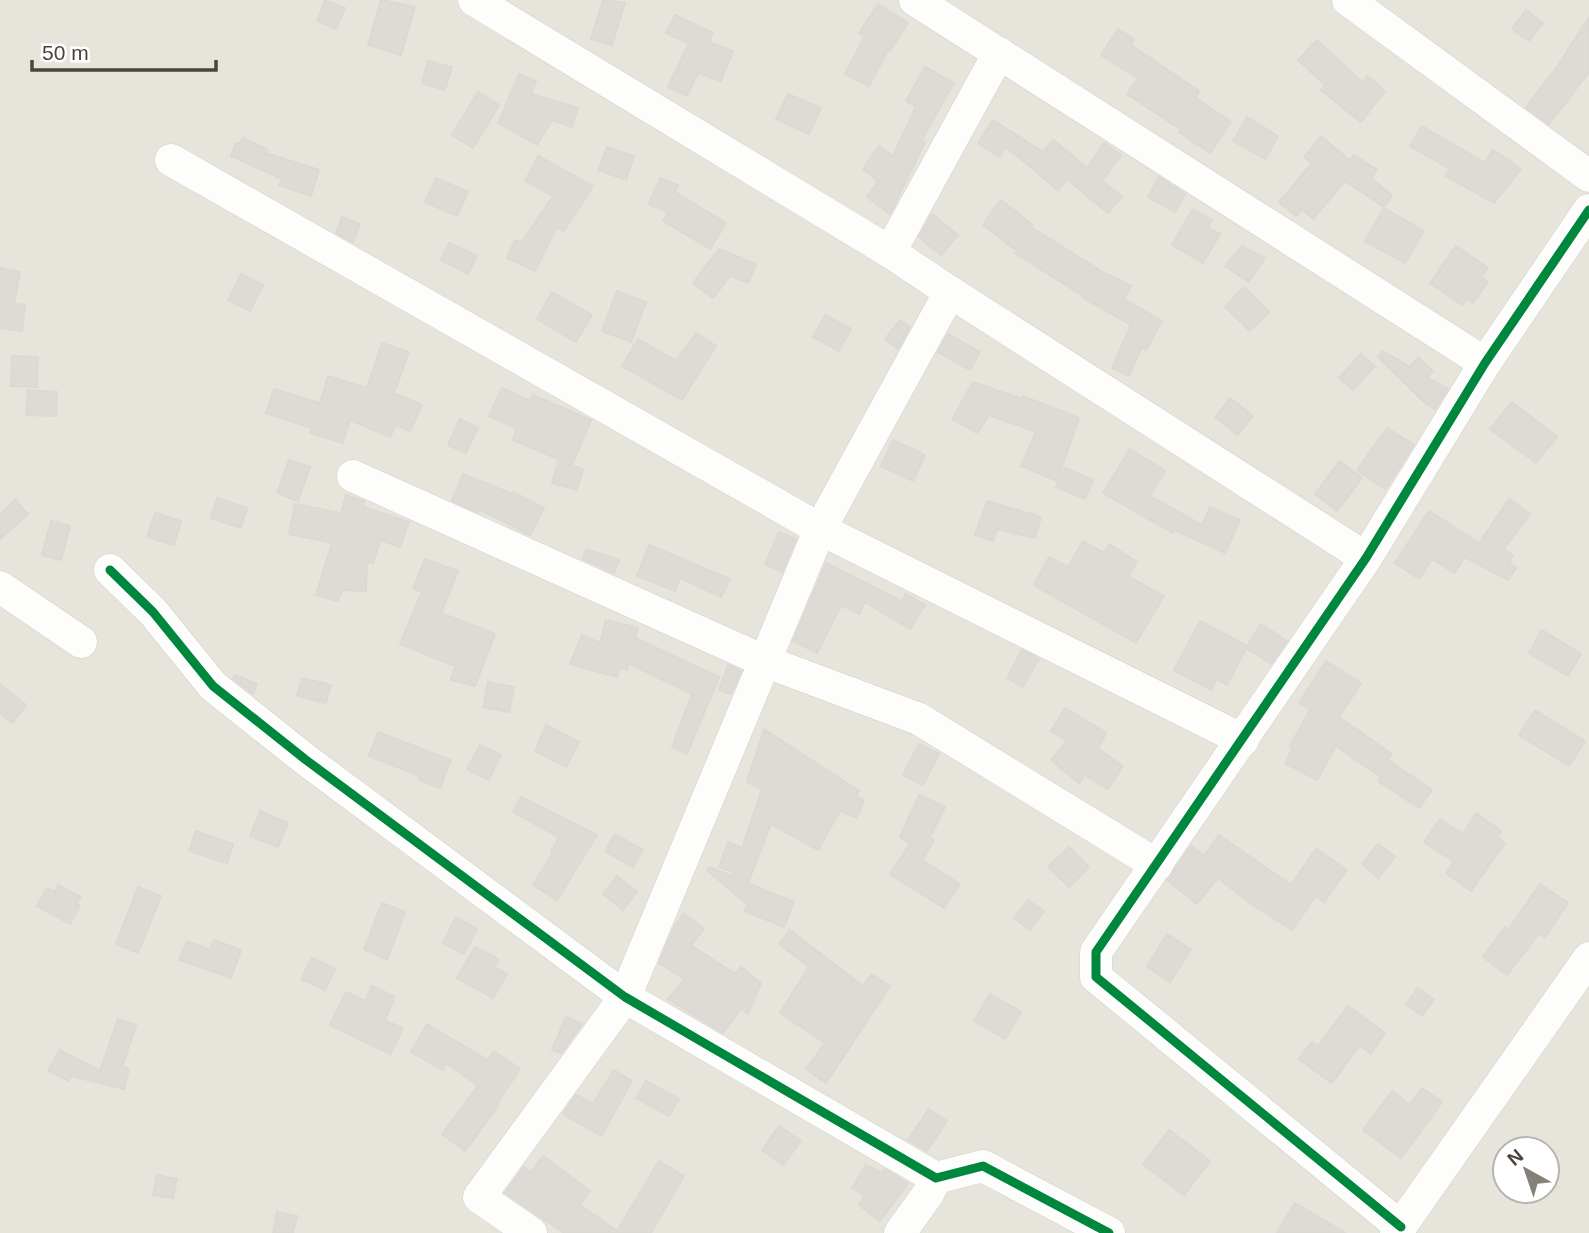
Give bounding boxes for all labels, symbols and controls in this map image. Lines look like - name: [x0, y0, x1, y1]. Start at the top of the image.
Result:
- scale bar: [32, 28, 215, 72]
- text: 50 m: [42, 41, 89, 64]
- north arrow: [1491, 1135, 1561, 1205]
- text: N: [1503, 1145, 1527, 1170]

